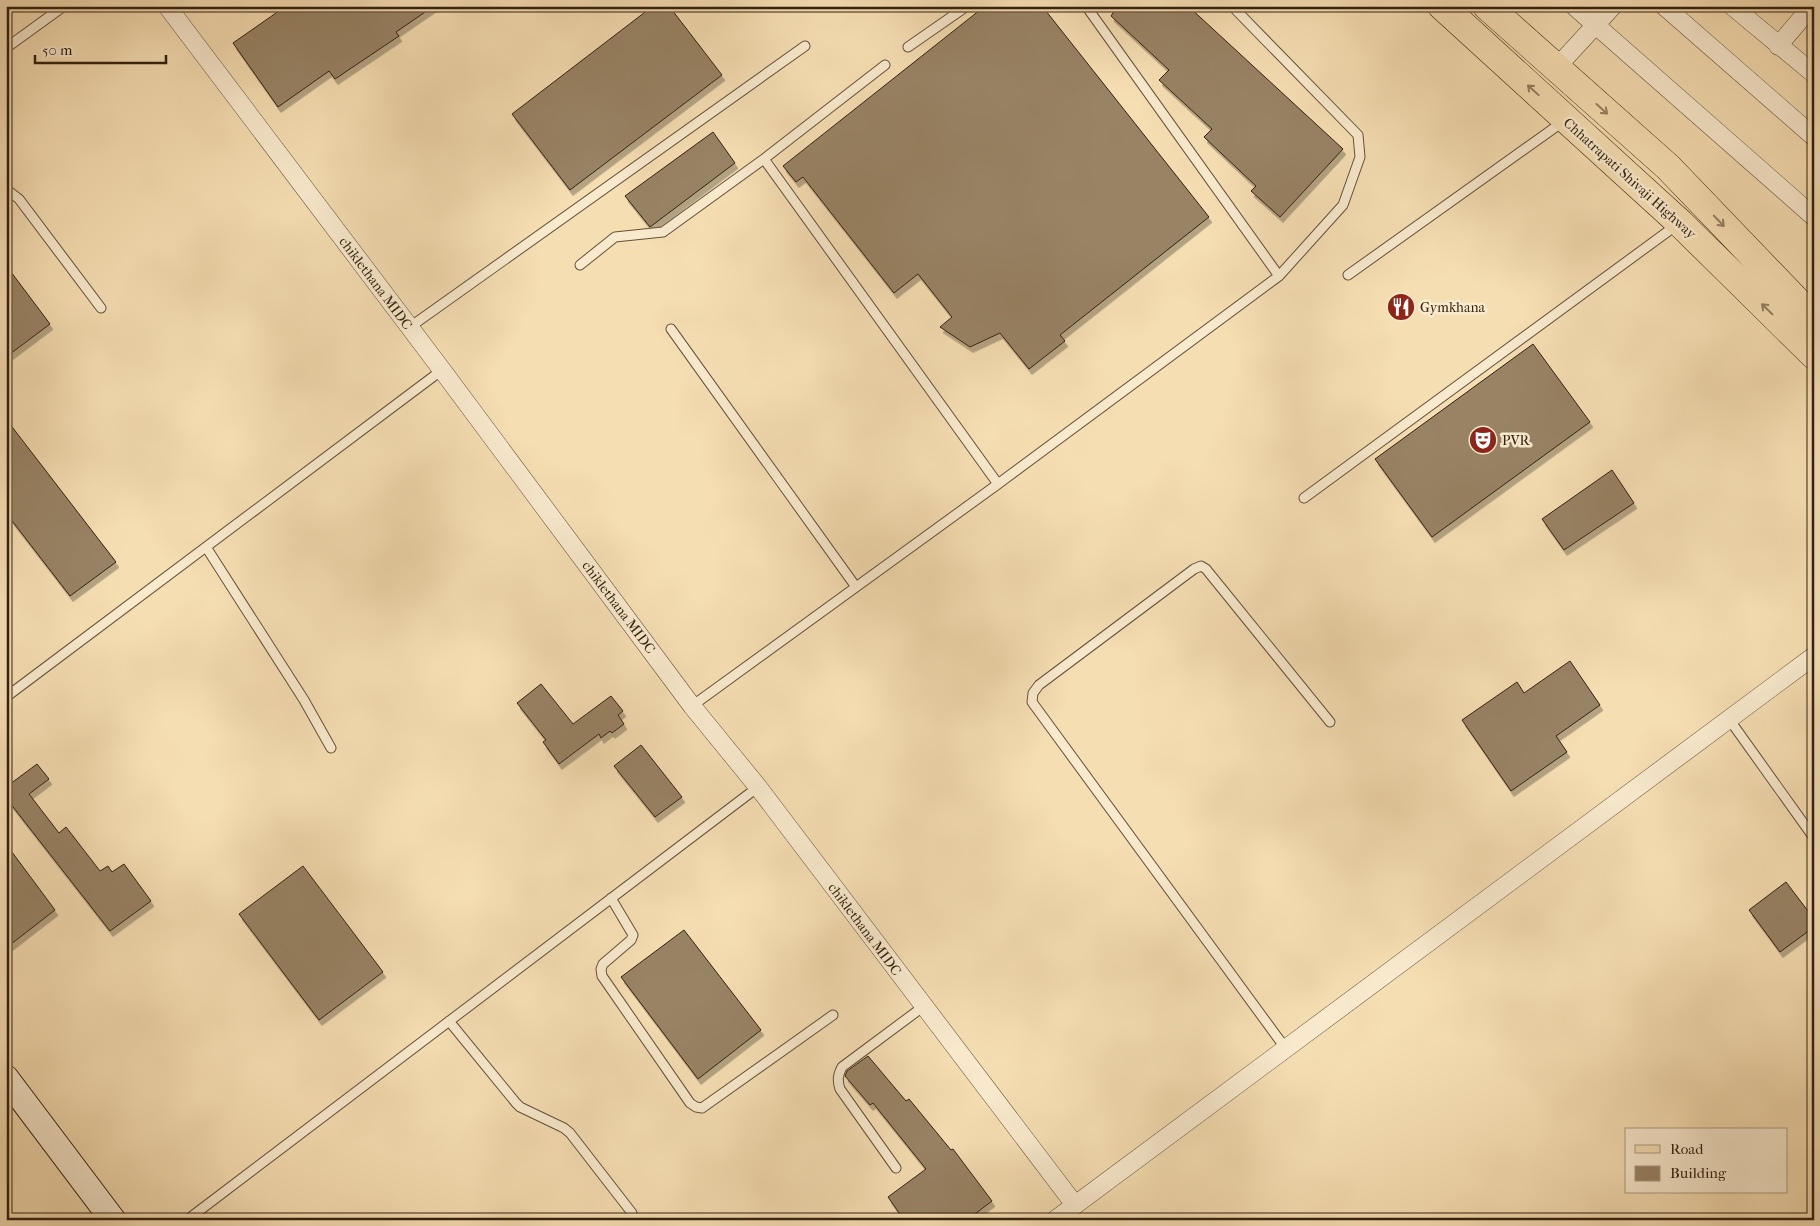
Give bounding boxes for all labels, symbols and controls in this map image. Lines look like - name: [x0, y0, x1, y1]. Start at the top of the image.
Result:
- scale bar: [35, 32, 166, 64]
- text: 50 m: [42, 41, 73, 59]
- one-way arrow: [1527, 84, 1540, 96]
- one-way arrow: [1595, 103, 1608, 114]
- street label: Chhatrapati Shivaji Highway: [1560, 114, 1700, 243]
- one-way arrow: [1713, 214, 1725, 227]
- street label: chiklethana MIDC: [335, 234, 416, 333]
- restaurant icon: Gymkhana: [1386, 292, 1416, 322]
- place label: Gymkhana: [1420, 299, 1486, 316]
- one-way arrow: [1760, 303, 1773, 315]
- theatre icon: PVR: [1468, 425, 1498, 455]
- place label: PVR: [1502, 432, 1531, 449]
- street label: chiklethana MIDC: [578, 558, 659, 657]
- street label: chiklethana MIDC: [824, 880, 905, 979]
- legend: [1625, 1128, 1788, 1194]
- text: Road: [1670, 1140, 1704, 1158]
- text: Building: [1670, 1164, 1727, 1182]

